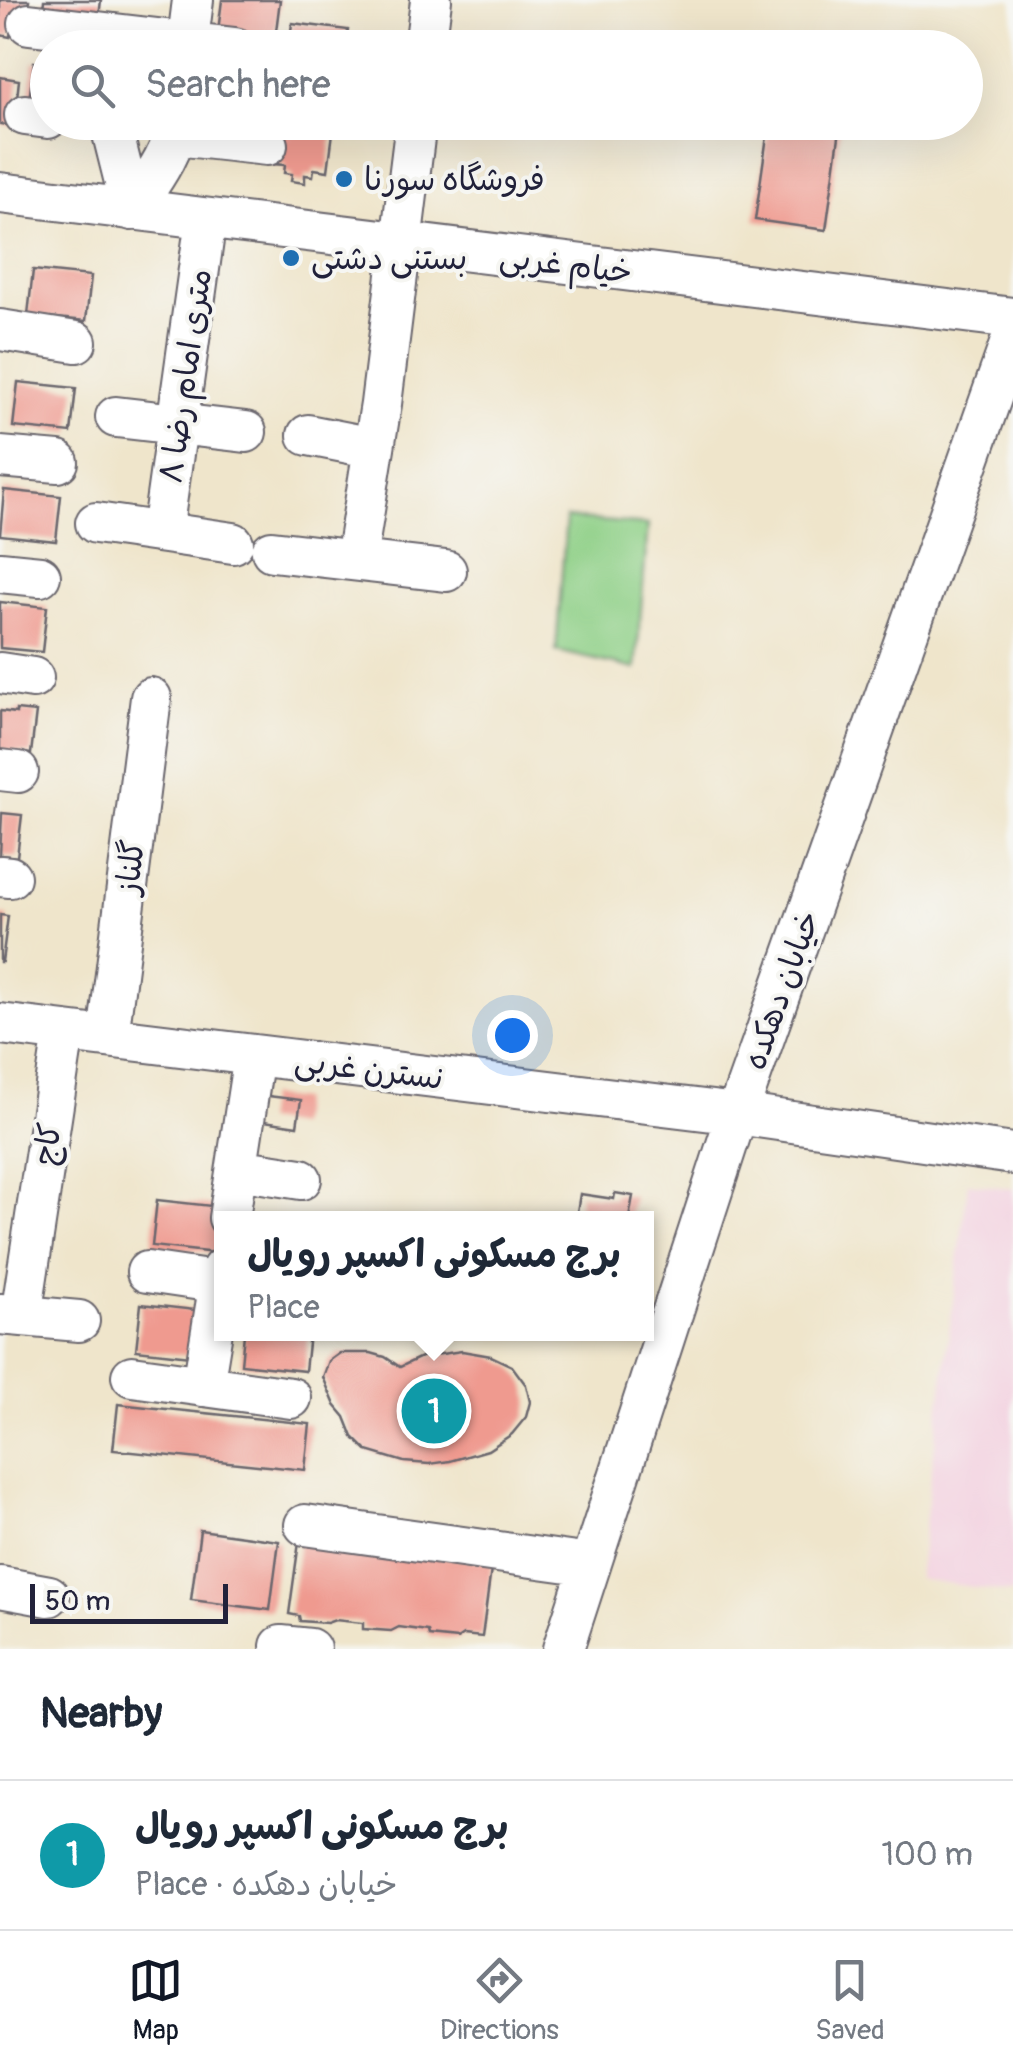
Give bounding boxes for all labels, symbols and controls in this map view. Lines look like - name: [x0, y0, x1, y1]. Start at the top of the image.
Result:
- search box: [30, 30, 983, 140]
- icon: search: [65, 58, 120, 113]
- text: Search here: [145, 61, 331, 109]
- place label: فروشگاه سورنا: [364, 160, 545, 200]
- marker: فروشگاه سورنا: [333, 168, 355, 190]
- street label: خیام غربی: [497, 237, 634, 296]
- place label: بستنی دشتی: [311, 239, 467, 279]
- marker: بستنی دشتی: [280, 247, 302, 269]
- street label: ۸ متری امام رضا: [151, 266, 224, 486]
- street label: گلناز: [107, 838, 154, 900]
- street label: خیابان دهکده: [735, 905, 829, 1075]
- your location: [487, 1010, 538, 1061]
- street label: نسترن غربی: [292, 1041, 445, 1099]
- street label: کاج: [25, 1120, 72, 1168]
- popup: [214, 1211, 654, 1341]
- text: برج مسکونی اکسپر رویال: [247, 1231, 621, 1279]
- text: Place: [247, 1288, 319, 1328]
- pin: 1: [402, 1374, 466, 1448]
- scale bar: [30, 1579, 228, 1624]
- text: 50 m: [45, 1584, 110, 1619]
- text: Nearby: [40, 1688, 162, 1740]
- text: برج مسکونی اکسپر رویال: [135, 1803, 508, 1851]
- text: 1: [66, 1835, 79, 1875]
- text: 100 m: [881, 1835, 973, 1875]
- text: Place · خیابان دهکده: [135, 1865, 398, 1905]
- tab: Map: [128, 1953, 183, 2048]
- tab: Directions: [440, 1953, 559, 2048]
- tab: Saved: [815, 1953, 885, 2048]

